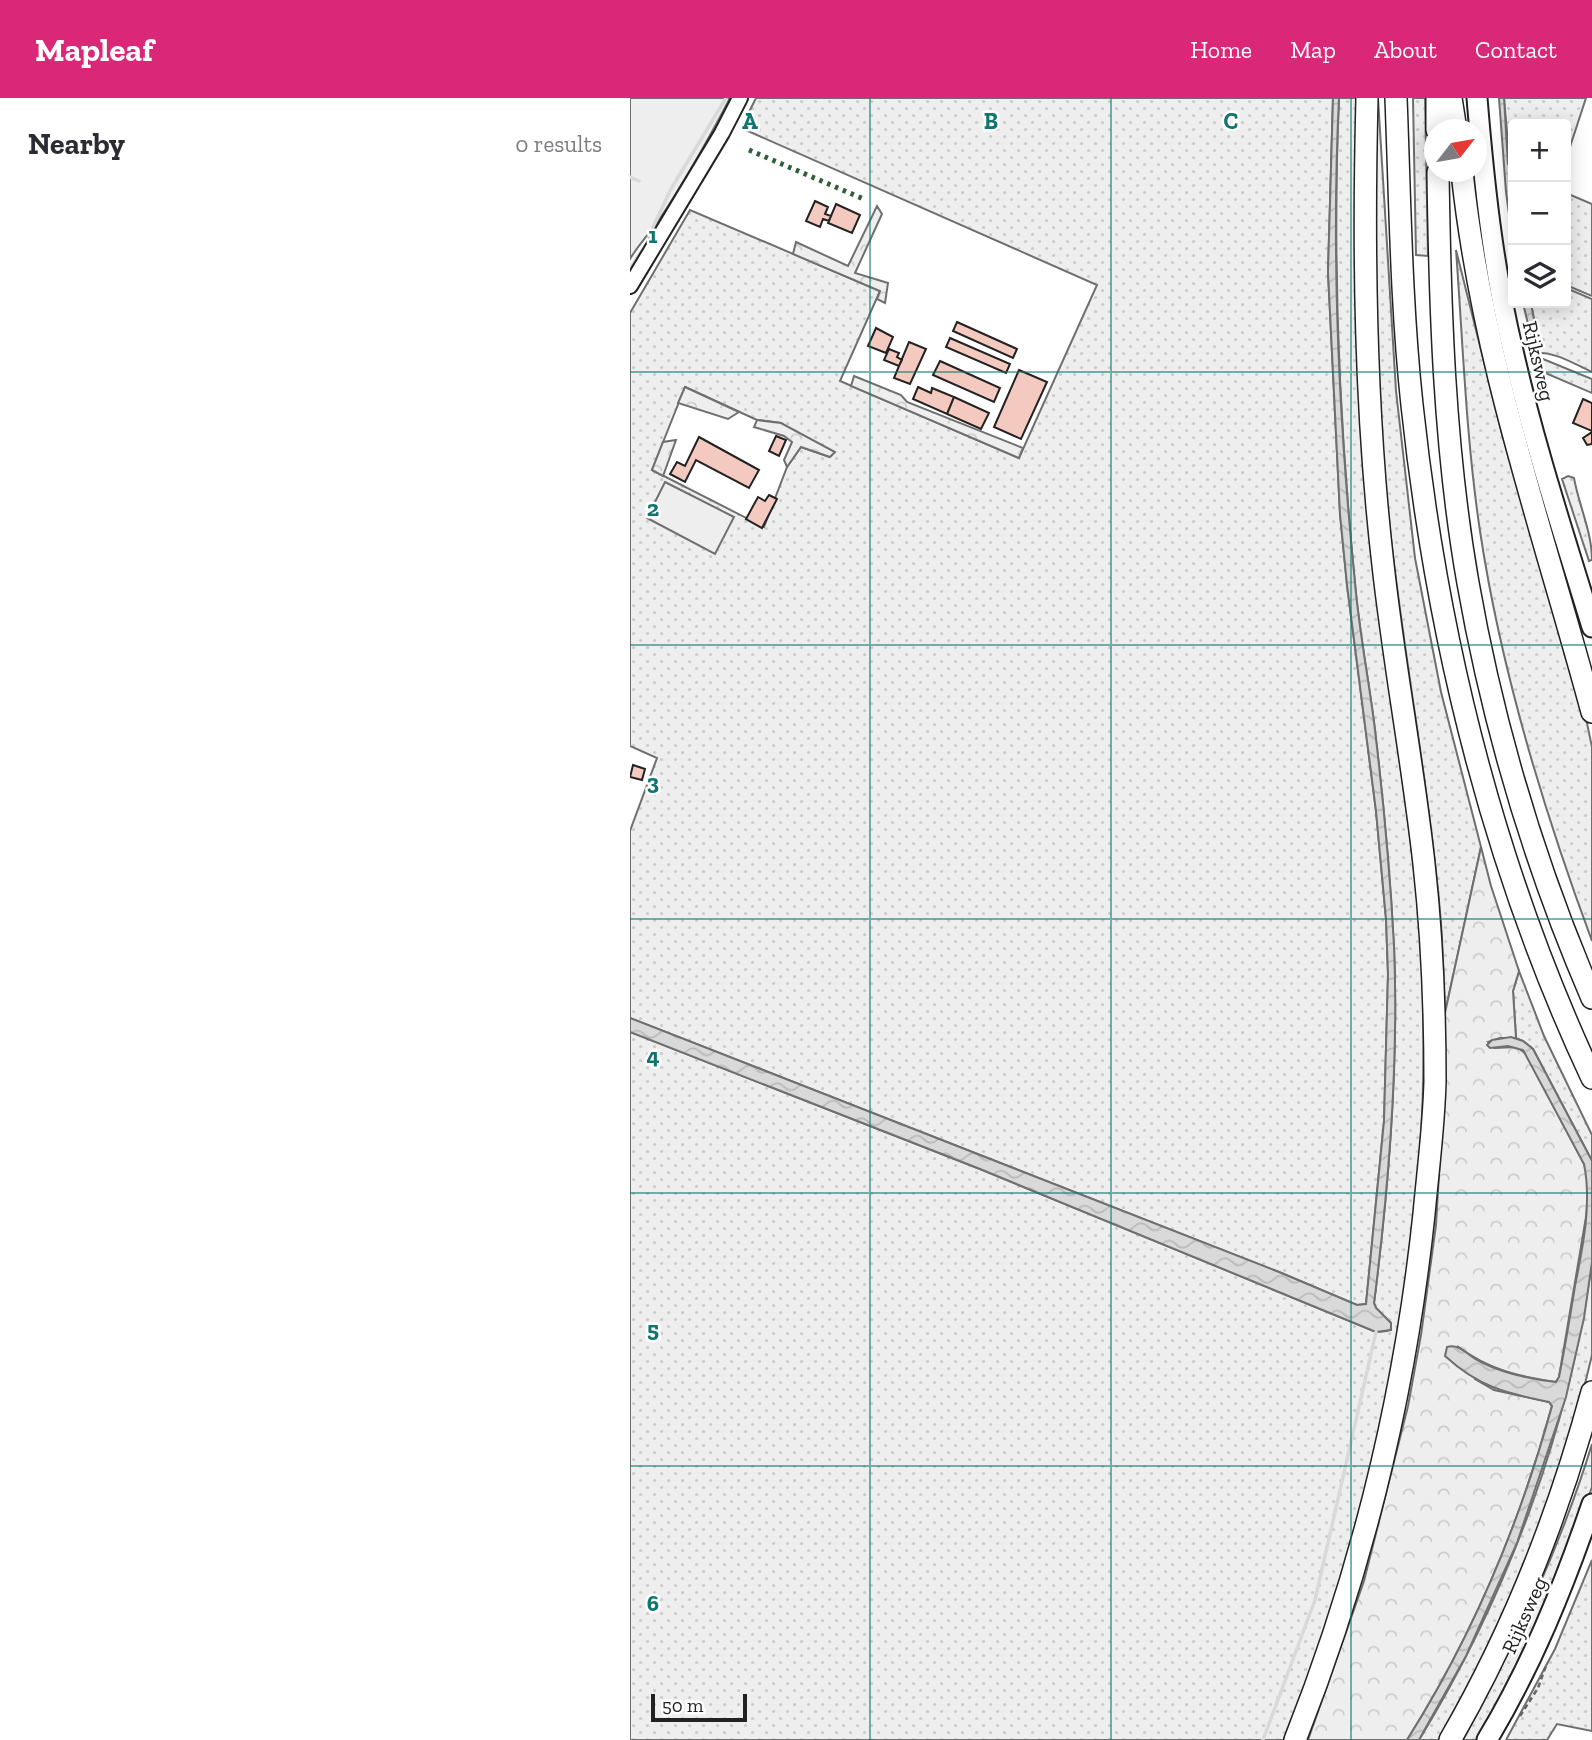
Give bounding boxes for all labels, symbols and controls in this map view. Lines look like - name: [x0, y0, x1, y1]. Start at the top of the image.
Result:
- text: Mapleaf: [35, 30, 153, 69]
- text: Home: [1190, 35, 1252, 64]
- text: Map: [1290, 35, 1336, 64]
- text: About: [1374, 35, 1437, 64]
- text: Contact: [1475, 35, 1557, 64]
- text: A: [742, 107, 758, 135]
- text: B: [984, 107, 998, 135]
- text: C: [1224, 107, 1238, 135]
- north arrow: [1424, 119, 1487, 182]
- map controls: [1508, 119, 1571, 308]
- button: +: [1508, 119, 1571, 182]
- text: Nearby: [28, 126, 125, 162]
- text: 0 results: [515, 130, 602, 158]
- button: −: [1508, 182, 1571, 245]
- text: 1: [648, 221, 658, 249]
- button: layers: [1508, 245, 1571, 308]
- street label: Rijksweg: [1517, 318, 1560, 404]
- text: 2: [647, 494, 659, 522]
- text: 3: [647, 768, 659, 796]
- text: 4: [646, 1042, 660, 1070]
- text: 5: [647, 1315, 659, 1343]
- street label: Rijksweg: [1496, 1572, 1553, 1658]
- text: 6: [647, 1589, 659, 1617]
- scale bar: [651, 1691, 747, 1723]
- text: 50 m: [662, 1694, 703, 1717]

